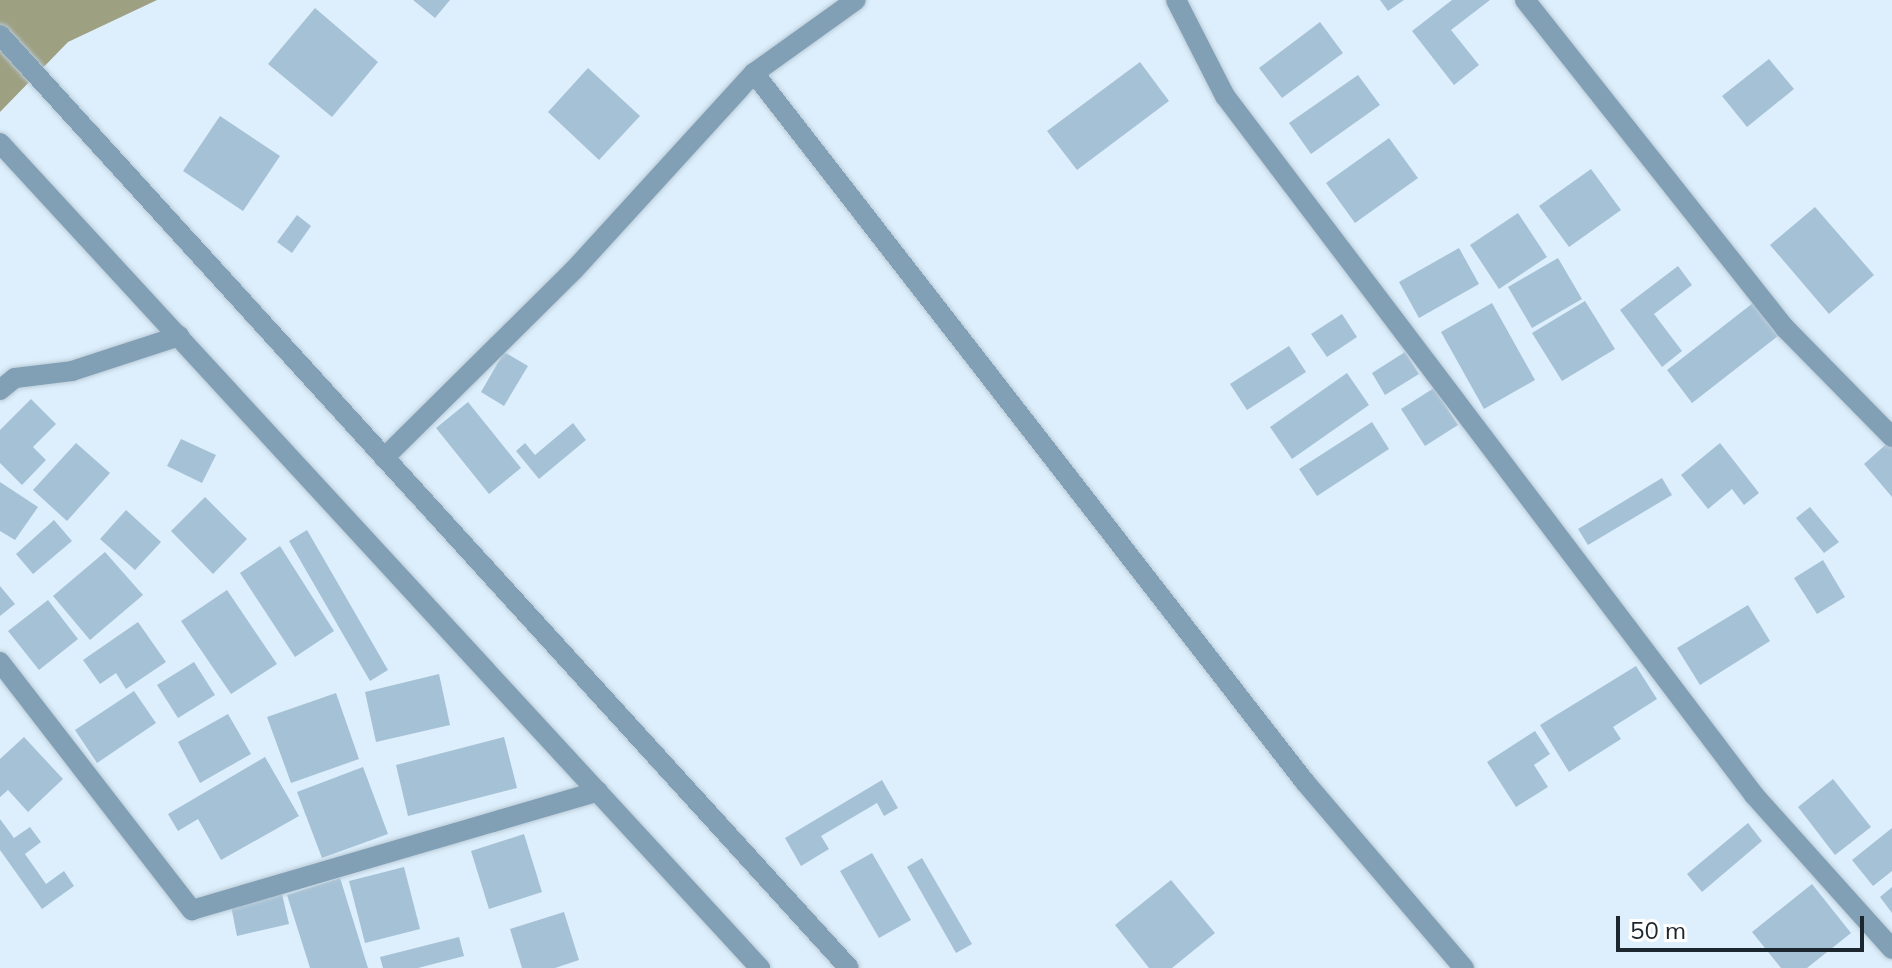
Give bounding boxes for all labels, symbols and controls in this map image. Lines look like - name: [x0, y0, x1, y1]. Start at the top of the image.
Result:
- scale bar: [1620, 900, 1868, 950]
- text: 50 m: [1630, 915, 1686, 945]

